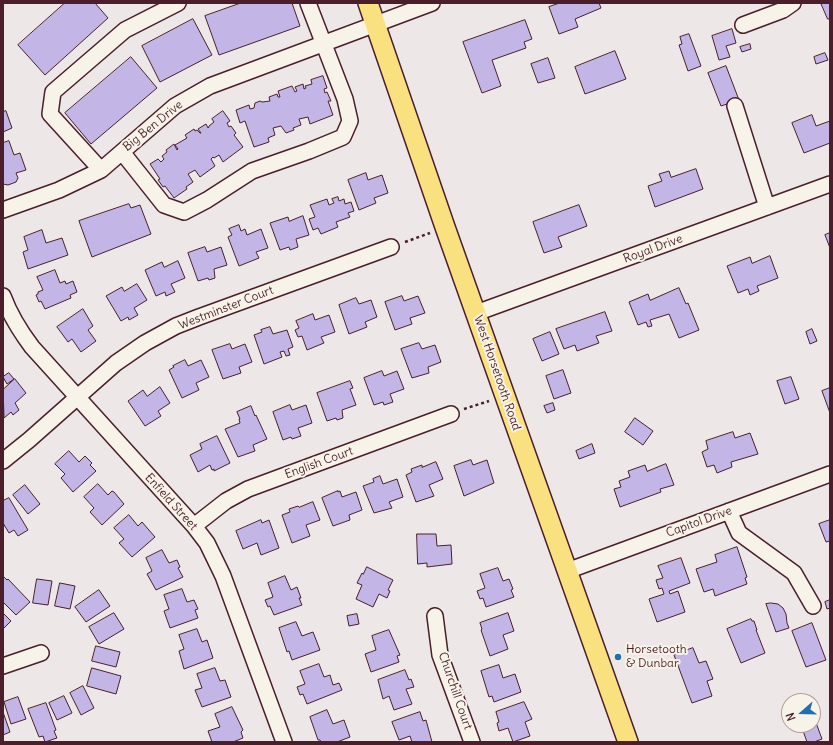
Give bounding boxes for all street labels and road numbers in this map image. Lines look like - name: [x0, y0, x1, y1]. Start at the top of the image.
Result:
- street label: Big Ben Drive: [120, 98, 186, 154]
- street label: Royal Drive: [621, 232, 685, 266]
- street label: Westminster Court: [176, 283, 276, 333]
- street label: West Horsetooth Road: [471, 314, 523, 432]
- street label: English Court: [283, 444, 355, 482]
- street label: Enfield Street: [142, 471, 200, 533]
- street label: Capitol Drive: [664, 503, 734, 541]
- street label: Churchill Court: [435, 650, 475, 732]

